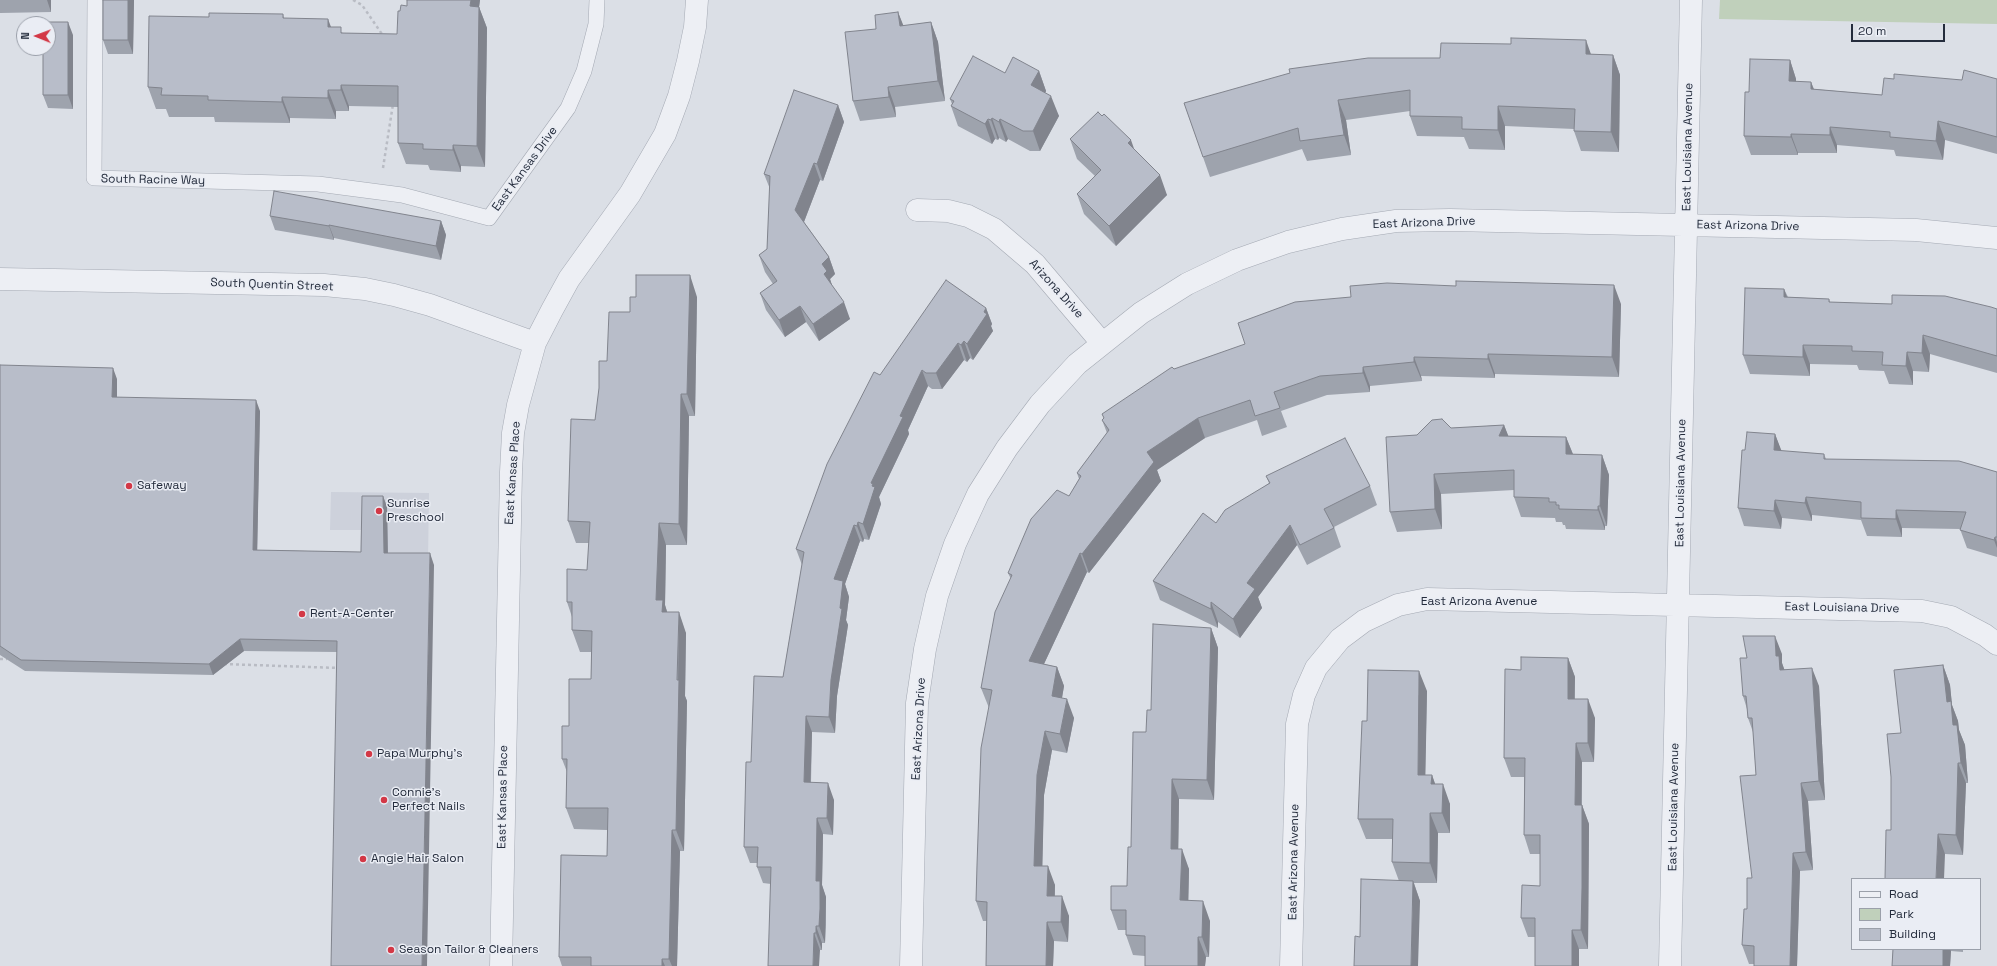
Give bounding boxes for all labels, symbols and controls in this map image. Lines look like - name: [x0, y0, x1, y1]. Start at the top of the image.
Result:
- north arrow: [16, 16, 56, 56]
- scale bar: [1853, 16, 1947, 42]
- text: 20 m: [1858, 23, 1886, 39]
- text: N: [18, 32, 32, 40]
- street label: East Louisiana Avenue: [1680, 83, 1696, 211]
- street label: East Kansas Drive: [489, 124, 561, 214]
- street label: South Racine Way: [101, 172, 205, 188]
- street label: East Arizona Drive: [1372, 214, 1476, 232]
- street label: East Arizona Drive: [1696, 218, 1800, 234]
- street label: Arizona Drive: [1026, 256, 1086, 322]
- street label: South Quentin Street: [210, 276, 334, 294]
- street label: East Louisiana Avenue: [1673, 419, 1689, 547]
- street label: East Kansas Place: [502, 421, 524, 525]
- place label: Safeway: [137, 479, 186, 493]
- marker: Safeway: [124, 481, 134, 491]
- place label: Sunrise Preschool: [387, 497, 444, 525]
- marker: Sunrise Preschool: [374, 506, 384, 516]
- street label: East Arizona Avenue: [1421, 595, 1537, 609]
- street label: East Louisiana Drive: [1784, 600, 1900, 616]
- place label: Rent-A-Center: [310, 607, 394, 621]
- marker: Rent-A-Center: [297, 609, 307, 619]
- street label: East Arizona Drive: [909, 677, 929, 781]
- street label: East Louisiana Avenue: [1666, 743, 1682, 871]
- street label: East Kansas Place: [495, 745, 511, 849]
- place label: Papa Murphy's: [377, 747, 463, 761]
- marker: Papa Murphy's: [364, 749, 374, 759]
- place label: Connie's Perfect Nails: [392, 786, 465, 814]
- marker: Connie's Perfect Nails: [379, 795, 389, 805]
- street label: East Arizona Avenue: [1286, 804, 1302, 920]
- place label: Angie Hair Salon: [371, 852, 464, 866]
- marker: Angie Hair Salon: [358, 854, 368, 864]
- legend: [1851, 878, 1981, 950]
- text: Road: [1889, 886, 1918, 902]
- text: Park: [1889, 906, 1914, 922]
- text: Building: [1889, 926, 1936, 942]
- place label: Season Tailor & Cleaners: [399, 943, 538, 957]
- marker: Season Tailor & Cleaners: [386, 945, 396, 955]

